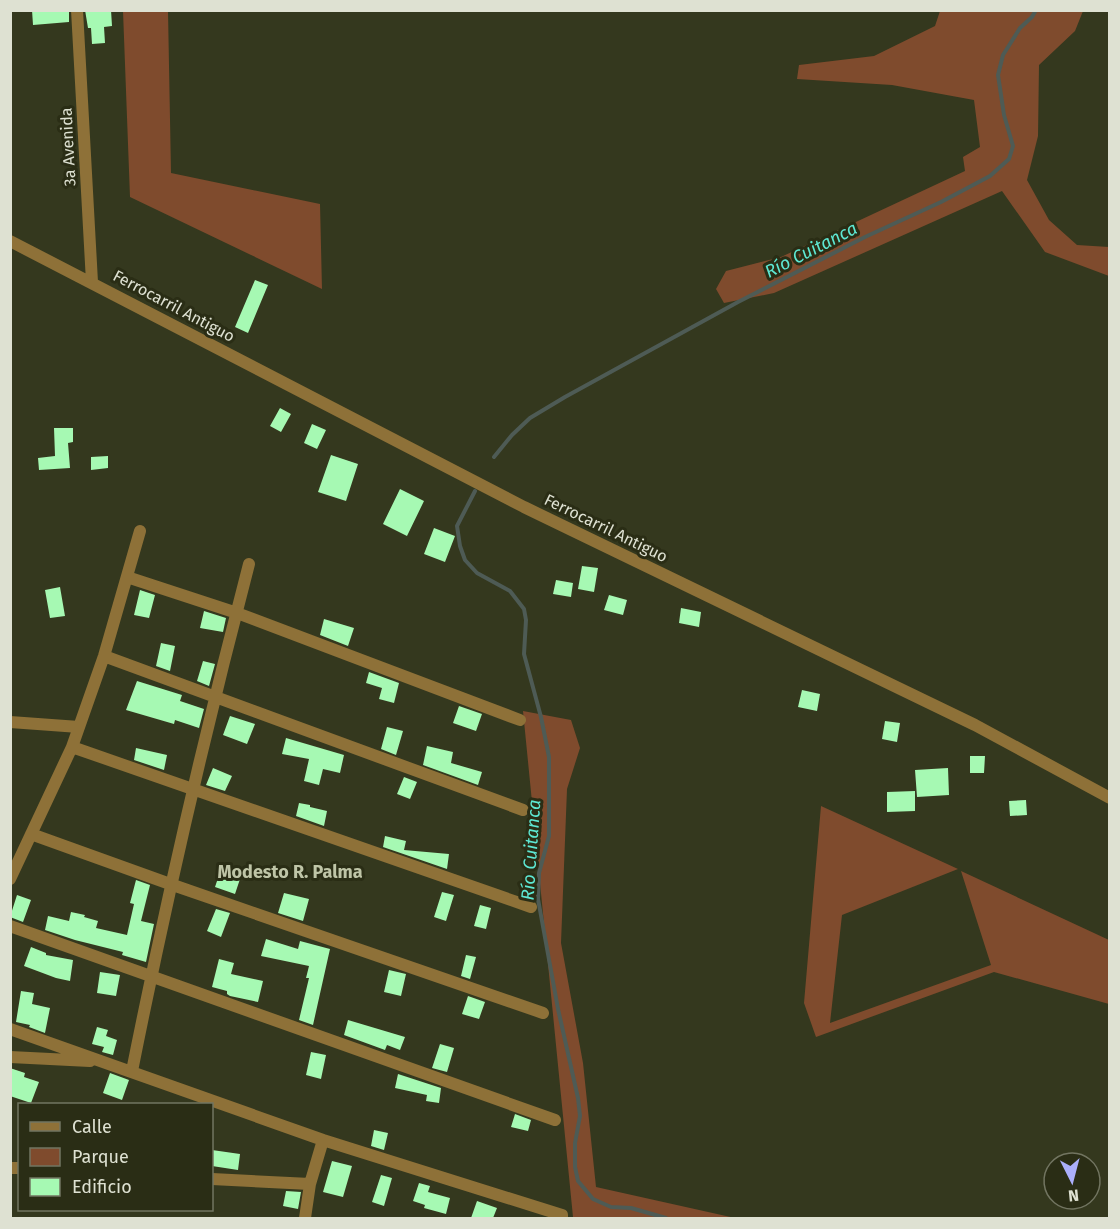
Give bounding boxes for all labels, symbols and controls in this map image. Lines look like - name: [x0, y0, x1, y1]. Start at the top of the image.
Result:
- street label: 3a Avenida: [56, 107, 80, 187]
- water label: Río Cuitanca: [761, 217, 861, 283]
- street label: Ferrocarril Antiguo: [110, 266, 238, 346]
- street label: Ferrocarril Antiguo: [541, 490, 671, 566]
- water label: Río Cuitanca: [517, 799, 545, 901]
- district label: Modesto R. Palma: [217, 861, 363, 883]
- legend: [18, 1103, 213, 1211]
- text: Calle: [72, 1116, 112, 1138]
- text: Parque: [72, 1146, 129, 1168]
- north arrow: [1042, 1151, 1102, 1211]
- text: Edificio: [72, 1176, 132, 1198]
- text: N: [1067, 1185, 1080, 1205]

